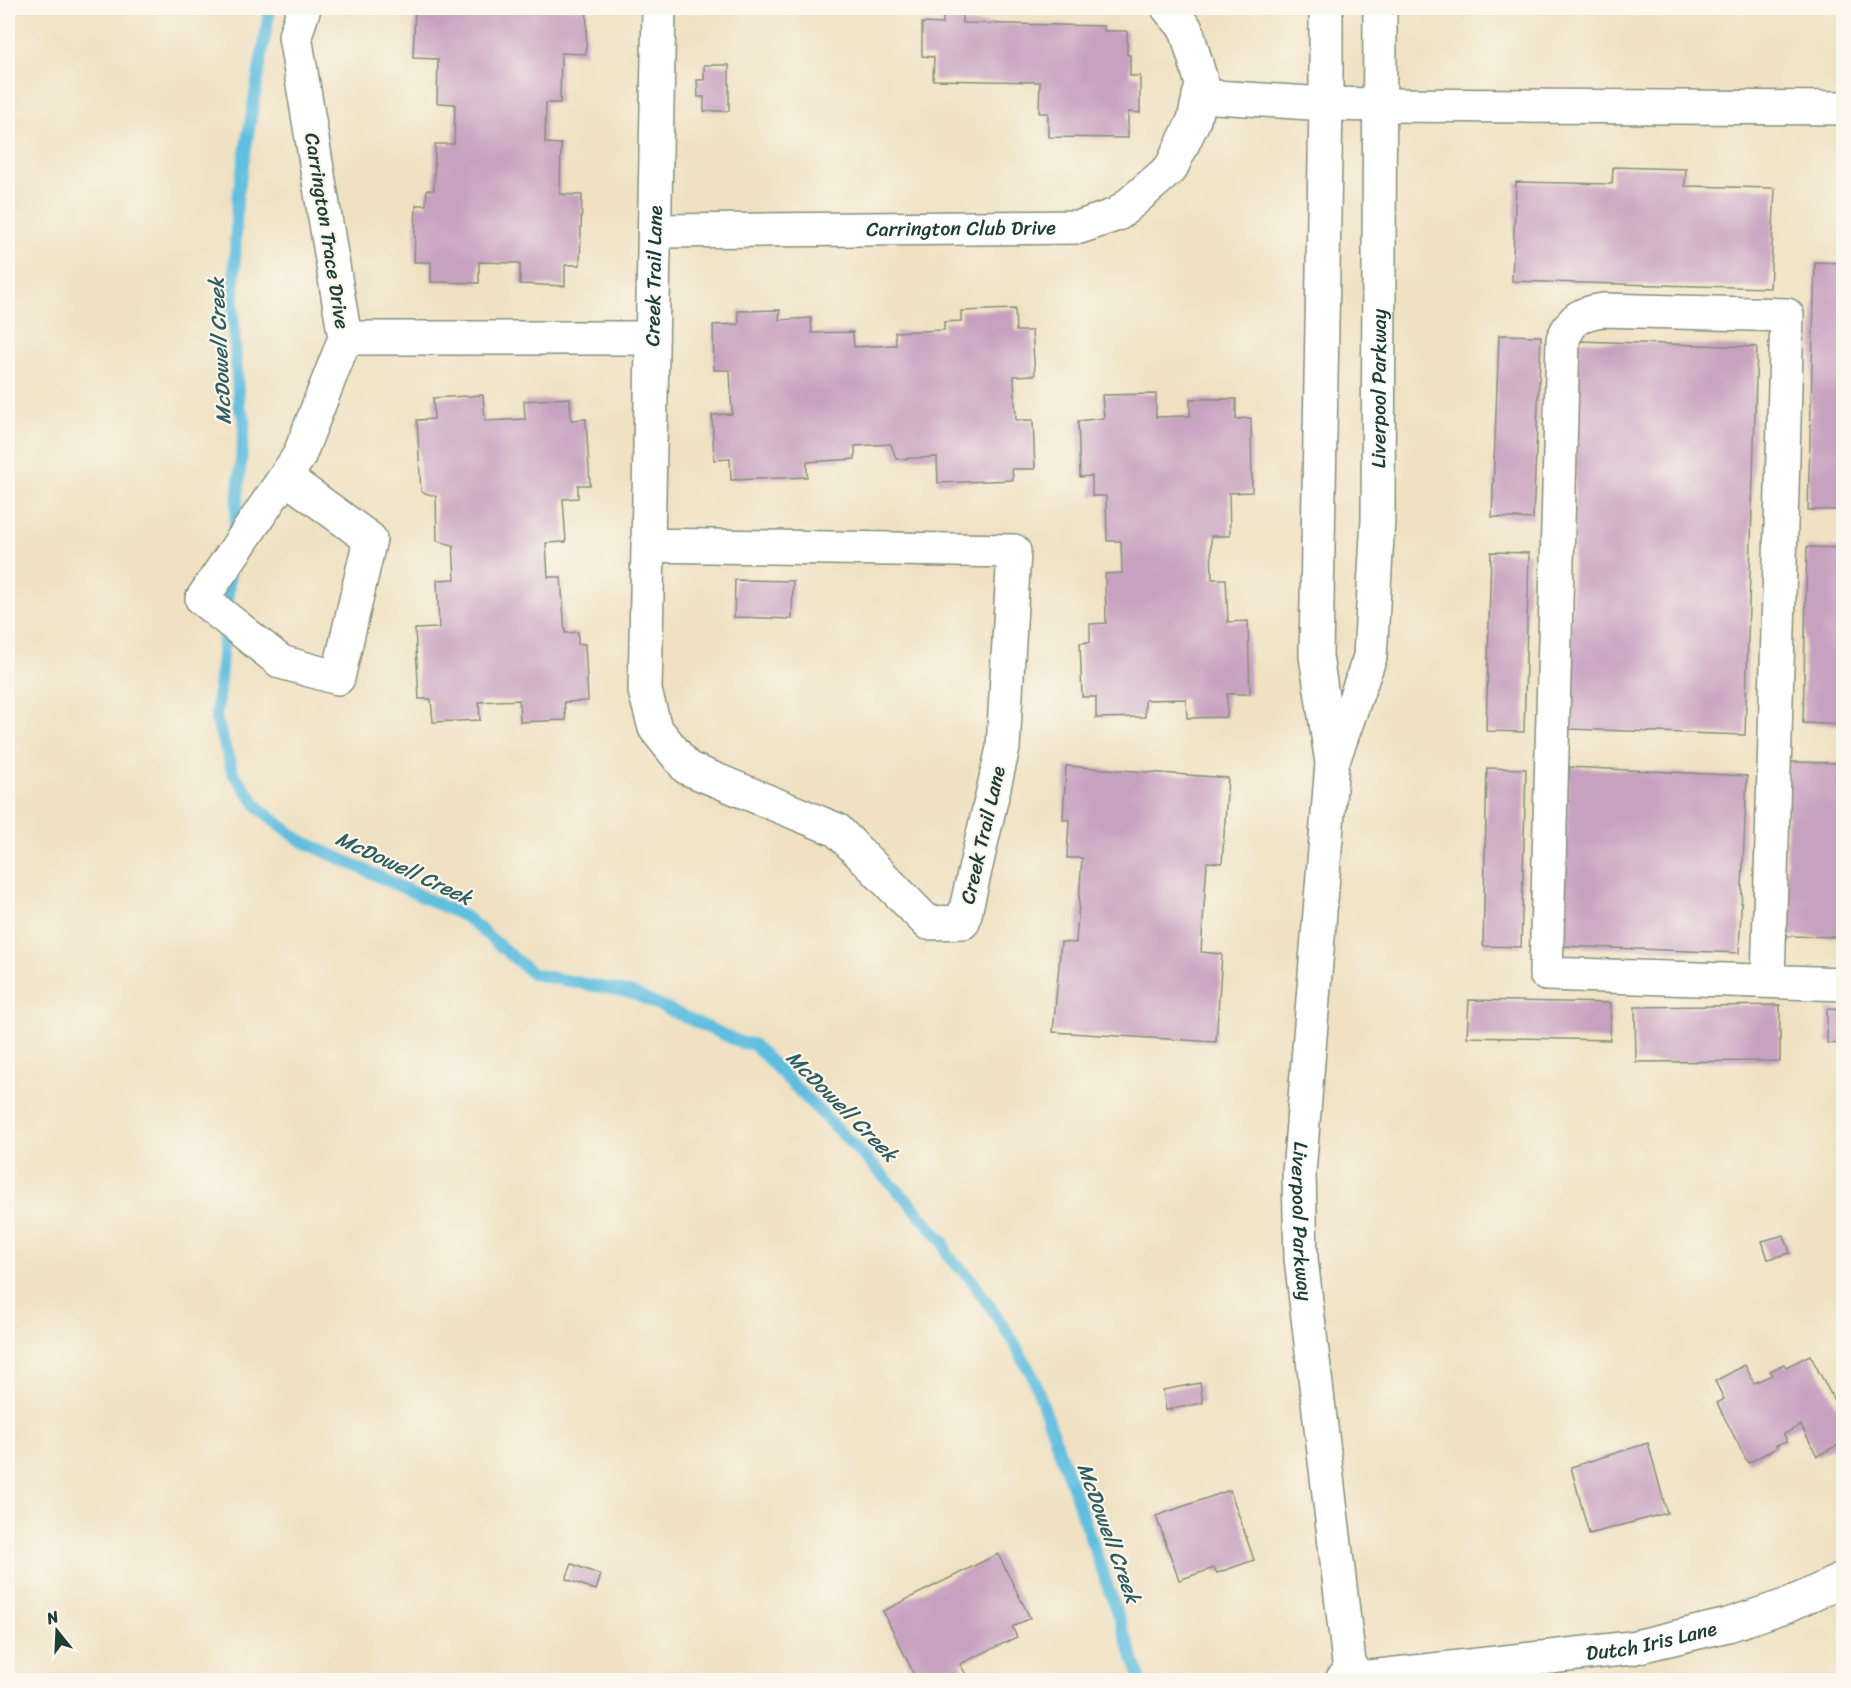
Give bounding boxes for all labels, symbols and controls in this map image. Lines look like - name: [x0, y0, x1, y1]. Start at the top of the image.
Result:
- street label: Carrington Trace Drive: [294, 130, 360, 332]
- street label: Creek Trail Lane: [635, 205, 672, 347]
- street label: Carrington Club Drive: [866, 210, 1056, 247]
- water label: McDowell Creek: [197, 275, 243, 426]
- street label: Liverpool Parkway: [1361, 308, 1396, 468]
- street label: Creek Trail Lane: [950, 762, 1016, 908]
- water label: McDowell Creek: [329, 820, 480, 917]
- water label: McDowell Creek: [776, 1040, 909, 1173]
- street label: Liverpool Parkway: [1281, 1140, 1323, 1303]
- water label: McDowell Creek: [1066, 1457, 1153, 1610]
- north arrow: [27, 1601, 87, 1661]
- text: N: [42, 1601, 63, 1633]
- street label: Dutch Iris Lane: [1584, 1611, 1721, 1670]

